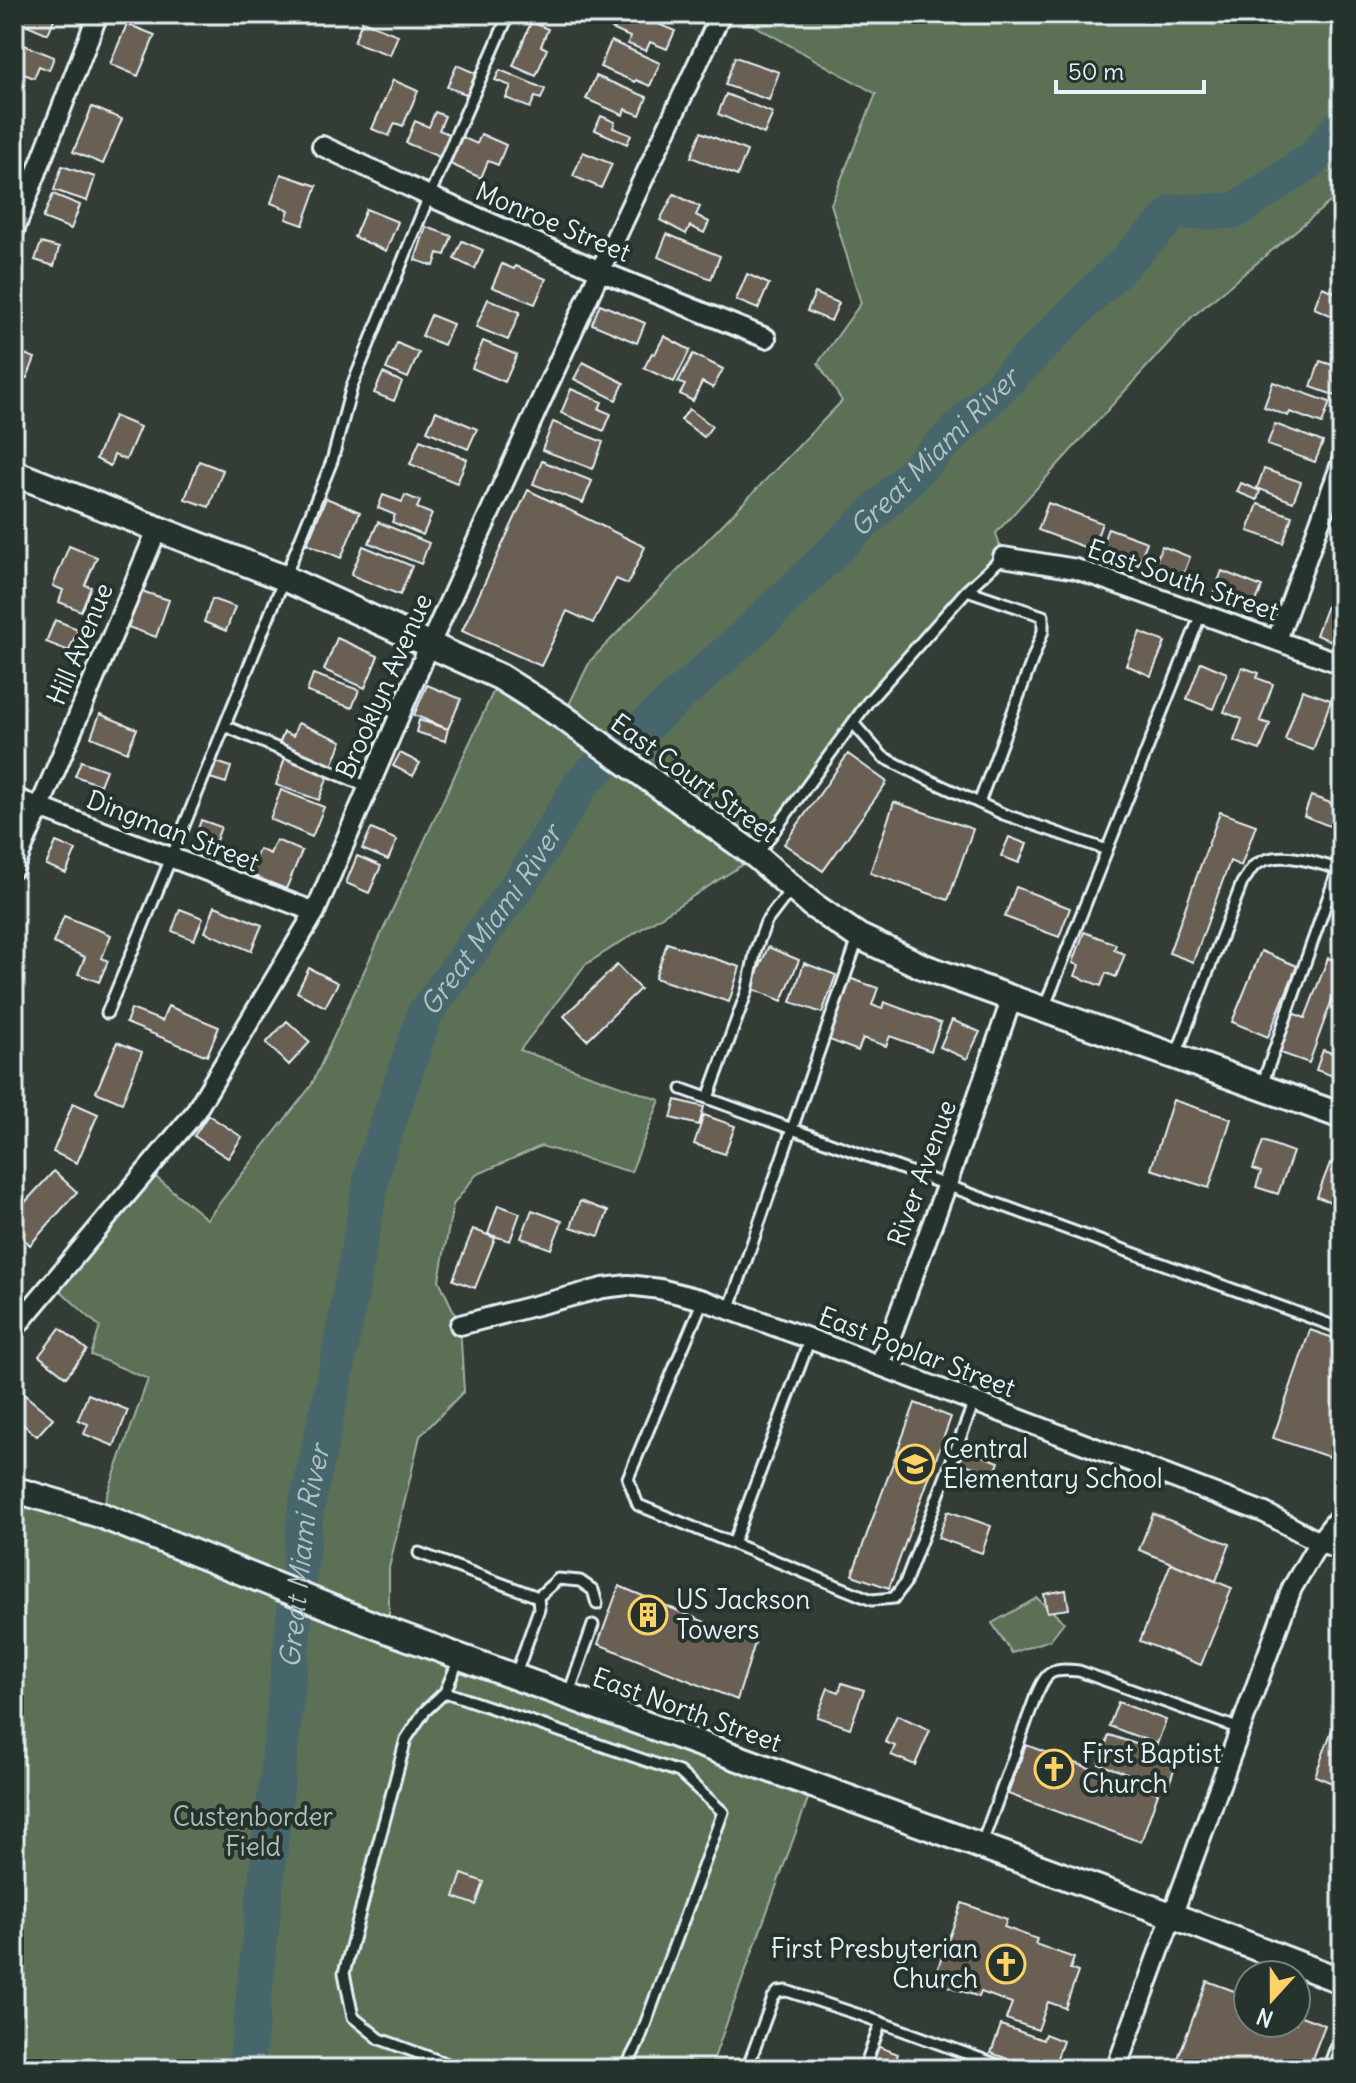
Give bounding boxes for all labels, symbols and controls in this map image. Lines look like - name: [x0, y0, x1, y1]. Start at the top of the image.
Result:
- scale bar: [1056, 44, 1204, 94]
- text: 50 m: [1068, 56, 1124, 86]
- street label: Monroe Street: [471, 174, 636, 269]
- water label: Great Miami River: [842, 358, 1029, 544]
- street label: East South Street: [1083, 531, 1283, 628]
- street label: Hill Avenue: [39, 578, 120, 710]
- street label: Brooklyn Avenue: [328, 588, 439, 783]
- street label: East Court Street: [604, 706, 784, 849]
- street label: Dingman Street: [82, 782, 264, 879]
- water label: Great Miami River: [411, 815, 572, 1022]
- street label: River Avenue: [880, 1095, 963, 1250]
- street label: East Poplar Street: [814, 1299, 1020, 1404]
- place label: Central Elementary School: [943, 1432, 1163, 1495]
- water label: Great Miami River: [271, 1438, 338, 1670]
- school or university icon: Central Elementary School: [894, 1443, 936, 1485]
- place label: US Jackson Towers: [676, 1583, 810, 1646]
- building icon: US Jackson Towers: [627, 1594, 669, 1636]
- street label: East North Street: [588, 1660, 786, 1759]
- place label: First Baptist Church: [1082, 1737, 1222, 1800]
- church icon: First Baptist Church: [1033, 1748, 1075, 1790]
- park label: Custenborder Field: [173, 1800, 334, 1863]
- place label: First Presbyterian Church: [771, 1932, 978, 1995]
- church icon: First Presbyterian Church: [985, 1943, 1027, 1985]
- north arrow: [1232, 1959, 1312, 2039]
- text: N: [1253, 2002, 1277, 2033]

